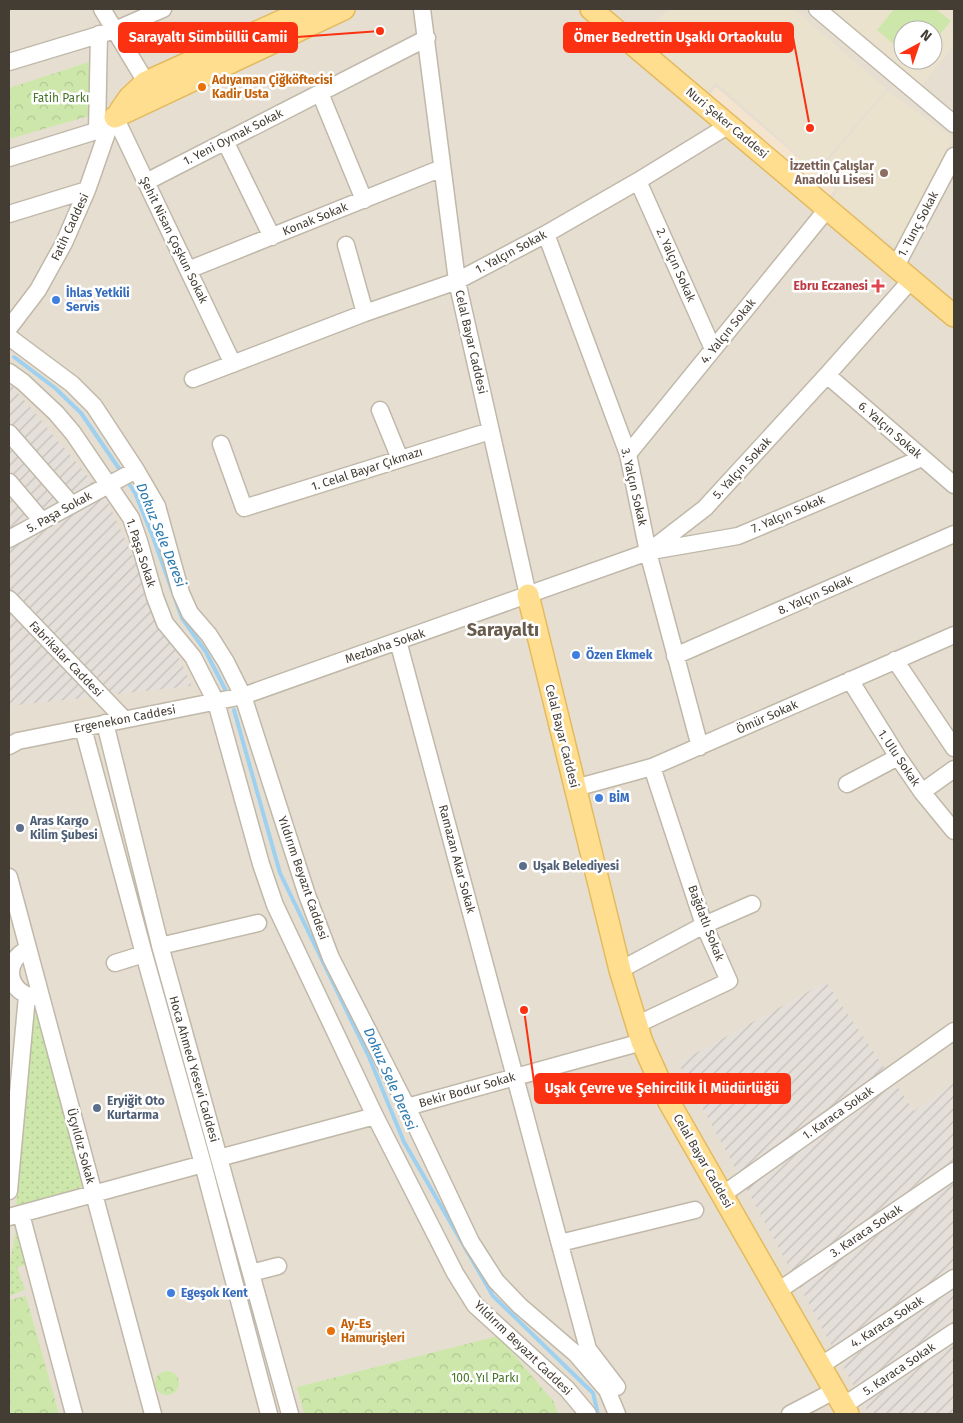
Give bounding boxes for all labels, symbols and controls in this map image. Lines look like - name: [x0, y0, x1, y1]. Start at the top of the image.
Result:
- north arrow: [893, 20, 943, 70]
- callout: Sarayaltı Sümbüllü Camii: [119, 23, 297, 52]
- callout: Ömer Bedrettin Uşaklı Ortaokulu: [564, 23, 793, 52]
- text: N: [917, 26, 935, 45]
- text: Ömer Bedrettin Uşaklı Ortaokulu: [574, 28, 782, 47]
- text: Sarayaltı Sümbüllü Camii: [129, 29, 287, 46]
- place label: Adıyaman Çiğköftecisi Kadir Usta: [211, 73, 333, 101]
- marker: Adıyaman Çiğköftecisi Kadir Usta: [196, 81, 208, 93]
- street label: Nuri Şeker Caddesi: [683, 85, 771, 161]
- park label: Fatih Parkı: [33, 91, 89, 105]
- street label: 1. Yeni Oymak Sokak: [181, 105, 286, 168]
- place label: İzzettin Çalışlar Anadolu Lisesi: [790, 158, 874, 187]
- marker: İzzettin Çalışlar Anadolu Lisesi: [878, 167, 890, 179]
- street label: Şehit Nisan Çoşkun Sokak: [137, 174, 211, 306]
- street label: 1. Tunç Sokak: [895, 188, 942, 259]
- street label: Fatih Caddesi: [48, 191, 92, 263]
- street label: Konak Sokak: [280, 199, 350, 238]
- street label: 2. Yalçın Sokak: [654, 226, 699, 305]
- street label: 1. Yalçın Sokak: [473, 227, 550, 277]
- place label: Ebru Eczanesi: [794, 279, 868, 293]
- marker: Ebru Eczanesi: [872, 280, 884, 292]
- place label: İhlas Yetkili Servis: [66, 285, 130, 314]
- street label: Celal Bayar Caddesi: [452, 289, 490, 395]
- marker: İhlas Yetkili Servis: [50, 294, 62, 306]
- street label: 4. Yalçın Sokak: [698, 295, 759, 366]
- street label: 6. Yalçın Sokak: [855, 399, 925, 462]
- street label: 5. Yalçın Sokak: [710, 434, 775, 502]
- street label: 1. Celal Bayar Çıkmazı: [310, 444, 424, 494]
- street label: 3. Yalçın Sokak: [618, 447, 650, 528]
- water label: Dokuz Sele Deresi: [132, 480, 190, 590]
- street label: 5. Paşa Sokak: [24, 488, 95, 536]
- street label: 7. Yalçın Sokak: [749, 492, 828, 536]
- street label: 1. Paşa Sokak: [123, 517, 159, 590]
- street label: 8. Yalçın Sokak: [776, 572, 855, 618]
- street label: Fabrikalar Caddesi: [26, 618, 106, 700]
- district label: Sarayaltı: [467, 619, 539, 641]
- street label: Mezbaha Sokak: [343, 626, 428, 666]
- place label: Özen Ekmek: [586, 646, 653, 662]
- marker: Özen Ekmek: [570, 649, 582, 661]
- street label: Celal Bayar Caddesi: [542, 683, 582, 789]
- street label: Ömür Sokak: [733, 695, 801, 737]
- street label: Ergenekon Caddesi: [73, 702, 177, 736]
- street label: 1. Ulu Sokak: [875, 727, 923, 790]
- place label: BİM: [609, 790, 630, 805]
- marker: BİM: [593, 792, 605, 804]
- street label: Ramazan Akar Sokak: [436, 803, 478, 916]
- place label: Aras Kargo Kilim Şubesi: [29, 814, 98, 843]
- street label: Yıldırım Beyazıt Caddesi: [275, 814, 331, 942]
- marker: Aras Kargo Kilim Şubesi: [14, 822, 26, 834]
- place label: Uşak Belediyesi: [533, 859, 619, 874]
- marker: Uşak Belediyesi: [517, 860, 529, 872]
- street label: Bağdatlı Sokak: [685, 883, 727, 964]
- street label: Hoca Ahmed Yesevi Caddesi: [166, 994, 222, 1144]
- water label: Dokuz Sele Deresi: [360, 1025, 420, 1133]
- street label: Bekir Bodur Sokak: [417, 1069, 518, 1110]
- callout: Uşak Çevre ve Şehircilik İl Müdürlüğü: [535, 1074, 790, 1103]
- text: Uşak Çevre ve Şehircilik İl Müdürlüğü: [545, 1079, 779, 1098]
- street label: 1. Karaca Sokak: [800, 1083, 877, 1143]
- place label: Eryiğit Oto Kurtarma: [107, 1094, 165, 1122]
- marker: Eryiğit Oto Kurtarma: [91, 1102, 103, 1114]
- street label: Üçyıldız Sokak: [64, 1106, 100, 1186]
- street label: Celal Bayar Caddesi: [670, 1111, 736, 1211]
- street label: 3. Karaca Sokak: [827, 1201, 905, 1260]
- place label: Egeşok Kent: [181, 1286, 248, 1301]
- marker: Egeşok Kent: [165, 1287, 177, 1299]
- street label: 4. Karaca Sokak: [848, 1293, 927, 1351]
- street label: Yıldırım Beyazıt Caddesi: [471, 1298, 575, 1398]
- place label: Ay-Es Hamurişleri: [340, 1317, 405, 1346]
- marker: Ay-Es Hamurişleri: [325, 1325, 337, 1337]
- street label: 5. Karaca Sokak: [860, 1339, 938, 1398]
- park label: 100. Yıl Parkı: [451, 1371, 519, 1385]

